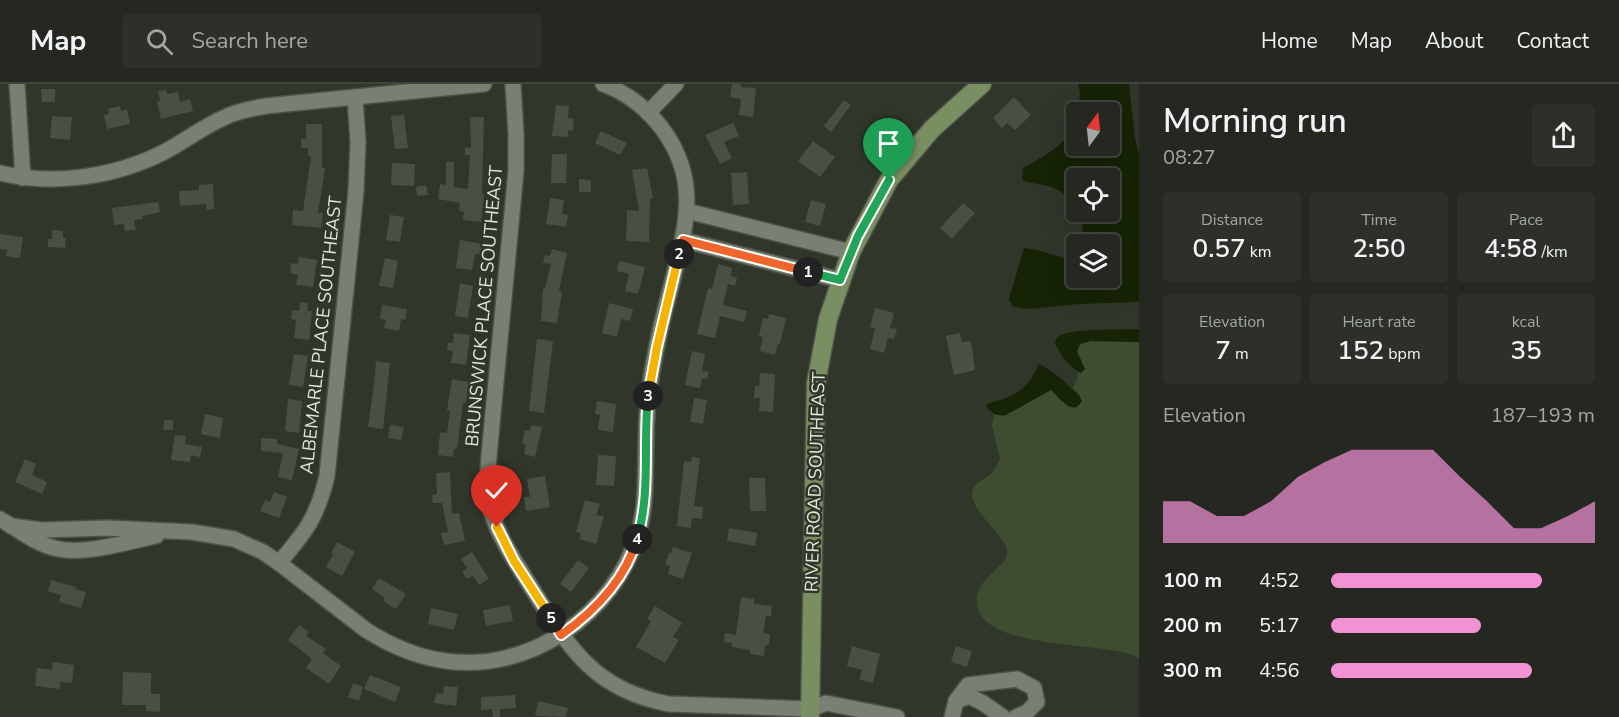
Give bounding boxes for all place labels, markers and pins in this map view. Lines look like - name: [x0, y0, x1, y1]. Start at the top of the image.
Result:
- pin: [863, 118, 914, 180]
- pin: 2: [664, 239, 694, 269]
- pin: 1: [793, 257, 823, 287]
- pin: 3: [633, 381, 663, 411]
- pin: [471, 465, 522, 527]
- pin: 4: [622, 524, 652, 554]
- pin: 5: [536, 603, 566, 633]

